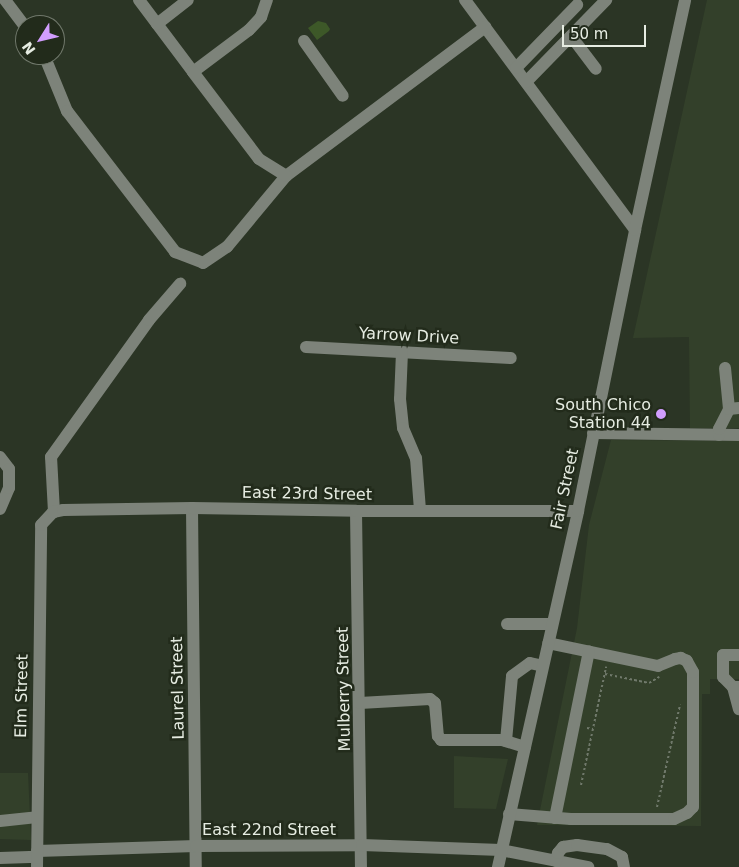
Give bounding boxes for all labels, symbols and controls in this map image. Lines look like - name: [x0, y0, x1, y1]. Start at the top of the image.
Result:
- north arrow: [15, 15, 65, 65]
- scale bar: [564, 15, 648, 47]
- text: 50 m: [570, 25, 608, 43]
- text: N: [19, 39, 39, 58]
- street label: Yarrow Drive: [358, 324, 460, 348]
- place label: South Chico Station 44: [555, 395, 651, 433]
- marker: South Chico Station 44: [655, 408, 667, 420]
- street label: Fair Street: [547, 447, 583, 531]
- street label: East 23rd Street: [242, 483, 372, 505]
- street label: Mulberry Street: [333, 627, 355, 751]
- street label: Laurel Street: [168, 636, 188, 740]
- street label: Elm Street: [12, 654, 32, 738]
- street label: East 22nd Street: [202, 820, 336, 840]

